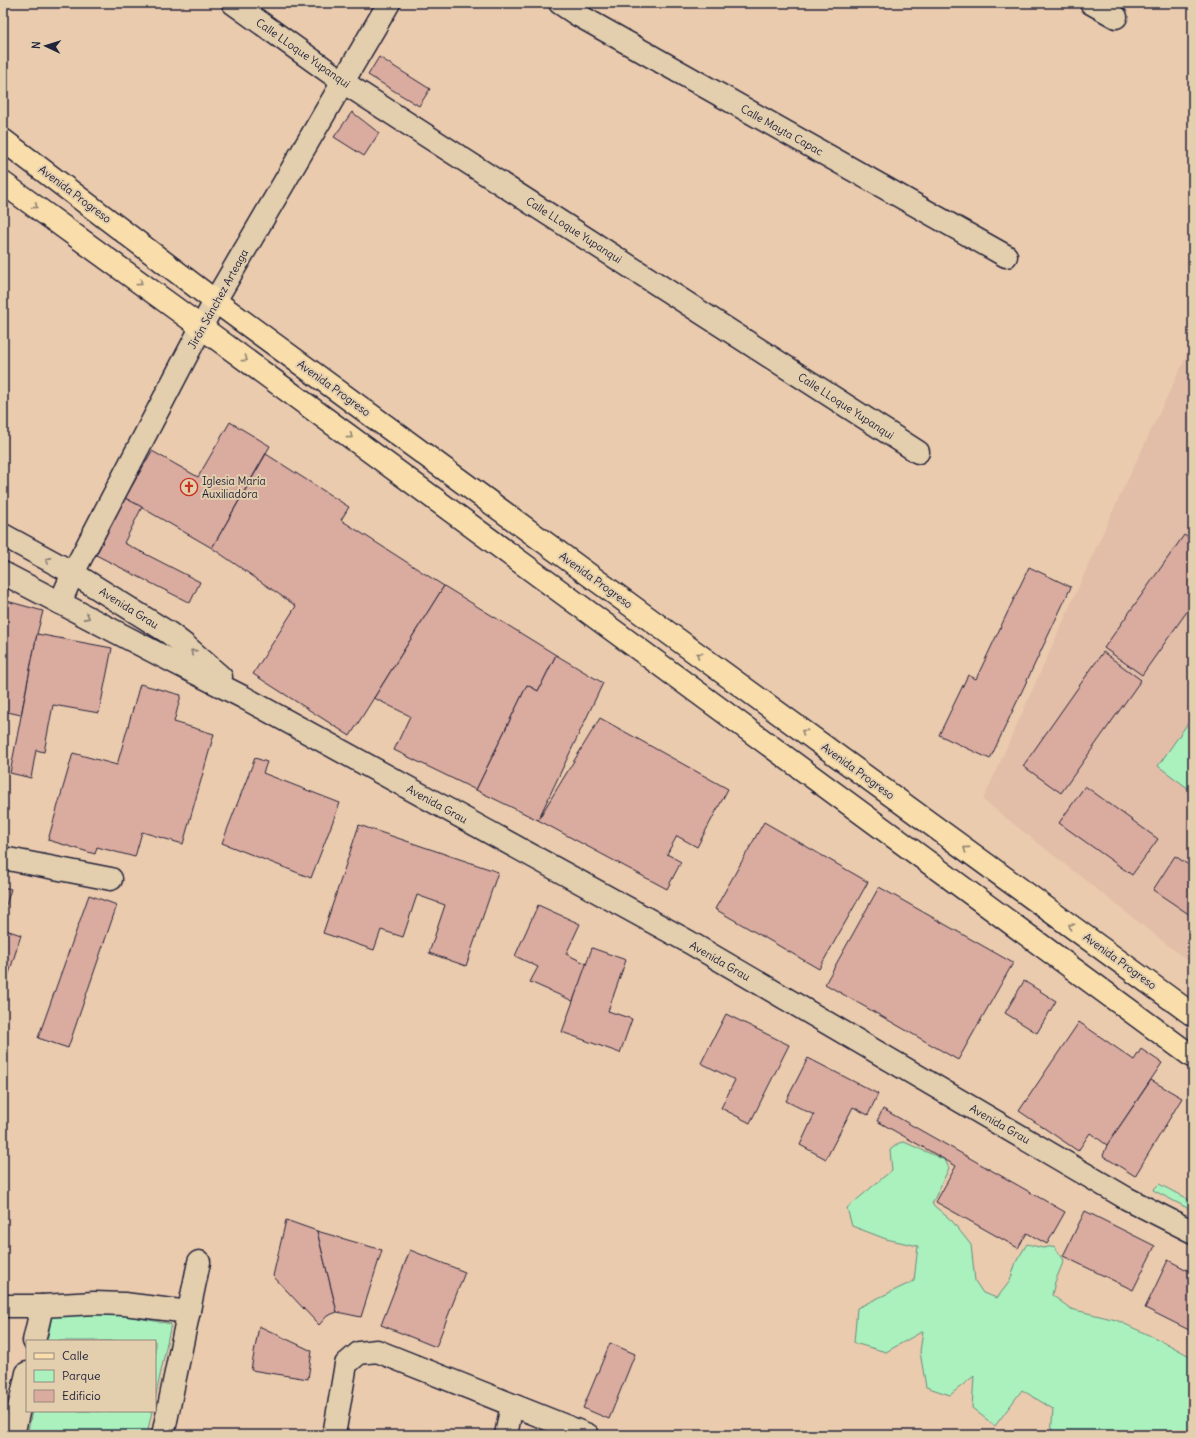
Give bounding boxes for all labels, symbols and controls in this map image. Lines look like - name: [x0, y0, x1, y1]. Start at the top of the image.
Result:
- street label: Calle LLoque Yupanqui: [253, 15, 353, 91]
- north arrow: [26, 26, 66, 66]
- text: N: [29, 41, 43, 50]
- street label: Calle Mayta Capac: [738, 101, 826, 159]
- street label: Avenida Progreso: [36, 162, 114, 226]
- street label: Calle LLoque Yupanqui: [523, 194, 625, 266]
- one-way arrow: [30, 201, 37, 208]
- street label: Jirón Sánchez Arteaga: [185, 247, 251, 351]
- one-way arrow: [135, 278, 142, 285]
- one-way arrow: [240, 354, 247, 361]
- street label: Avenida Progreso: [295, 357, 373, 419]
- street label: Calle LLoque Yupanqui: [795, 370, 897, 442]
- one-way arrow: [345, 431, 352, 438]
- place label: Iglesia María Auxiliadora: [202, 474, 266, 501]
- church icon: Iglesia María Auxiliadora: [179, 477, 199, 497]
- street label: Avenida Progreso: [557, 549, 635, 611]
- one-way arrow: [45, 557, 53, 564]
- street label: Avenida Grau: [97, 584, 162, 632]
- one-way arrow: [83, 612, 90, 620]
- one-way arrow: [190, 650, 198, 657]
- one-way arrow: [696, 653, 703, 660]
- one-way arrow: [801, 729, 808, 737]
- street label: Avenida Progreso: [819, 740, 897, 802]
- street label: Avenida Grau: [404, 782, 470, 827]
- one-way arrow: [963, 847, 970, 854]
- one-way arrow: [1068, 924, 1075, 931]
- street label: Avenida Progreso: [1081, 930, 1159, 992]
- street label: Avenida Grau: [687, 938, 753, 984]
- street label: Avenida Grau: [967, 1101, 1033, 1147]
- legend: [26, 1340, 156, 1412]
- text: Calle: [62, 1348, 89, 1363]
- text: Parque: [62, 1368, 101, 1383]
- text: Edificio: [62, 1388, 101, 1403]

